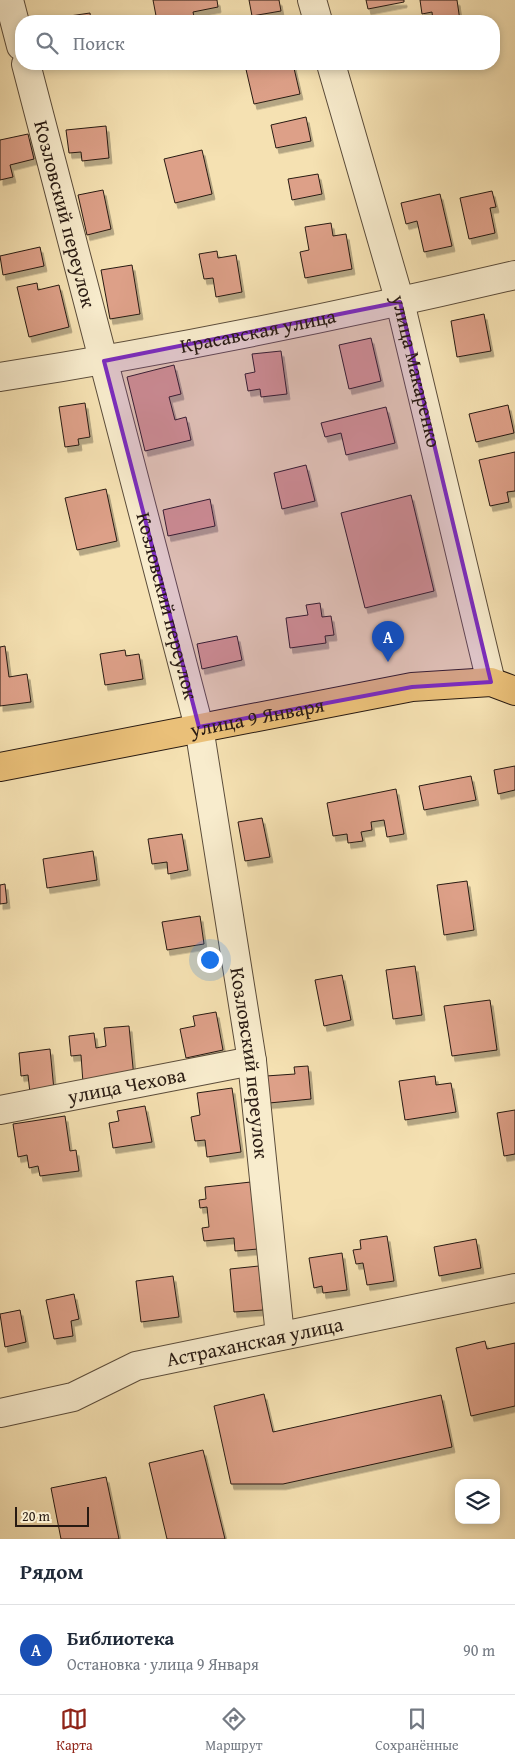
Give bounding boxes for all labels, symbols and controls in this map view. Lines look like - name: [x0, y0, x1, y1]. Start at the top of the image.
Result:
- search box: [15, 15, 500, 70]
- icon: search: [33, 29, 61, 57]
- text: Поиск: [73, 29, 125, 57]
- street label: Козловский переулок: [27, 117, 104, 311]
- street label: улица Макаренко: [384, 290, 449, 450]
- street label: Красавская улица: [177, 300, 339, 360]
- street label: Козловский переулок: [130, 509, 206, 703]
- pin: A: [372, 621, 404, 662]
- street label: улица 9 Января: [187, 689, 327, 744]
- your location: [197, 947, 223, 973]
- street label: Козловский переулок: [223, 965, 277, 1160]
- street label: улица Чехова: [64, 1059, 189, 1111]
- street label: Астраханская улица: [163, 1309, 346, 1373]
- map controls: [455, 1479, 500, 1524]
- button: layers: [455, 1479, 500, 1524]
- scale bar: [15, 1504, 89, 1527]
- text: 20 m: [22, 1506, 50, 1526]
- text: Рядом: [20, 1556, 83, 1587]
- text: Библиотека: [67, 1624, 174, 1652]
- text: A: [31, 1638, 41, 1662]
- text: 90 m: [463, 1638, 495, 1662]
- text: Остановка · улица 9 Января: [67, 1652, 259, 1676]
- tab: Карта: [56, 1705, 93, 1755]
- tab: Маршрут: [205, 1705, 263, 1755]
- tab: Сохранённые: [375, 1705, 459, 1755]

